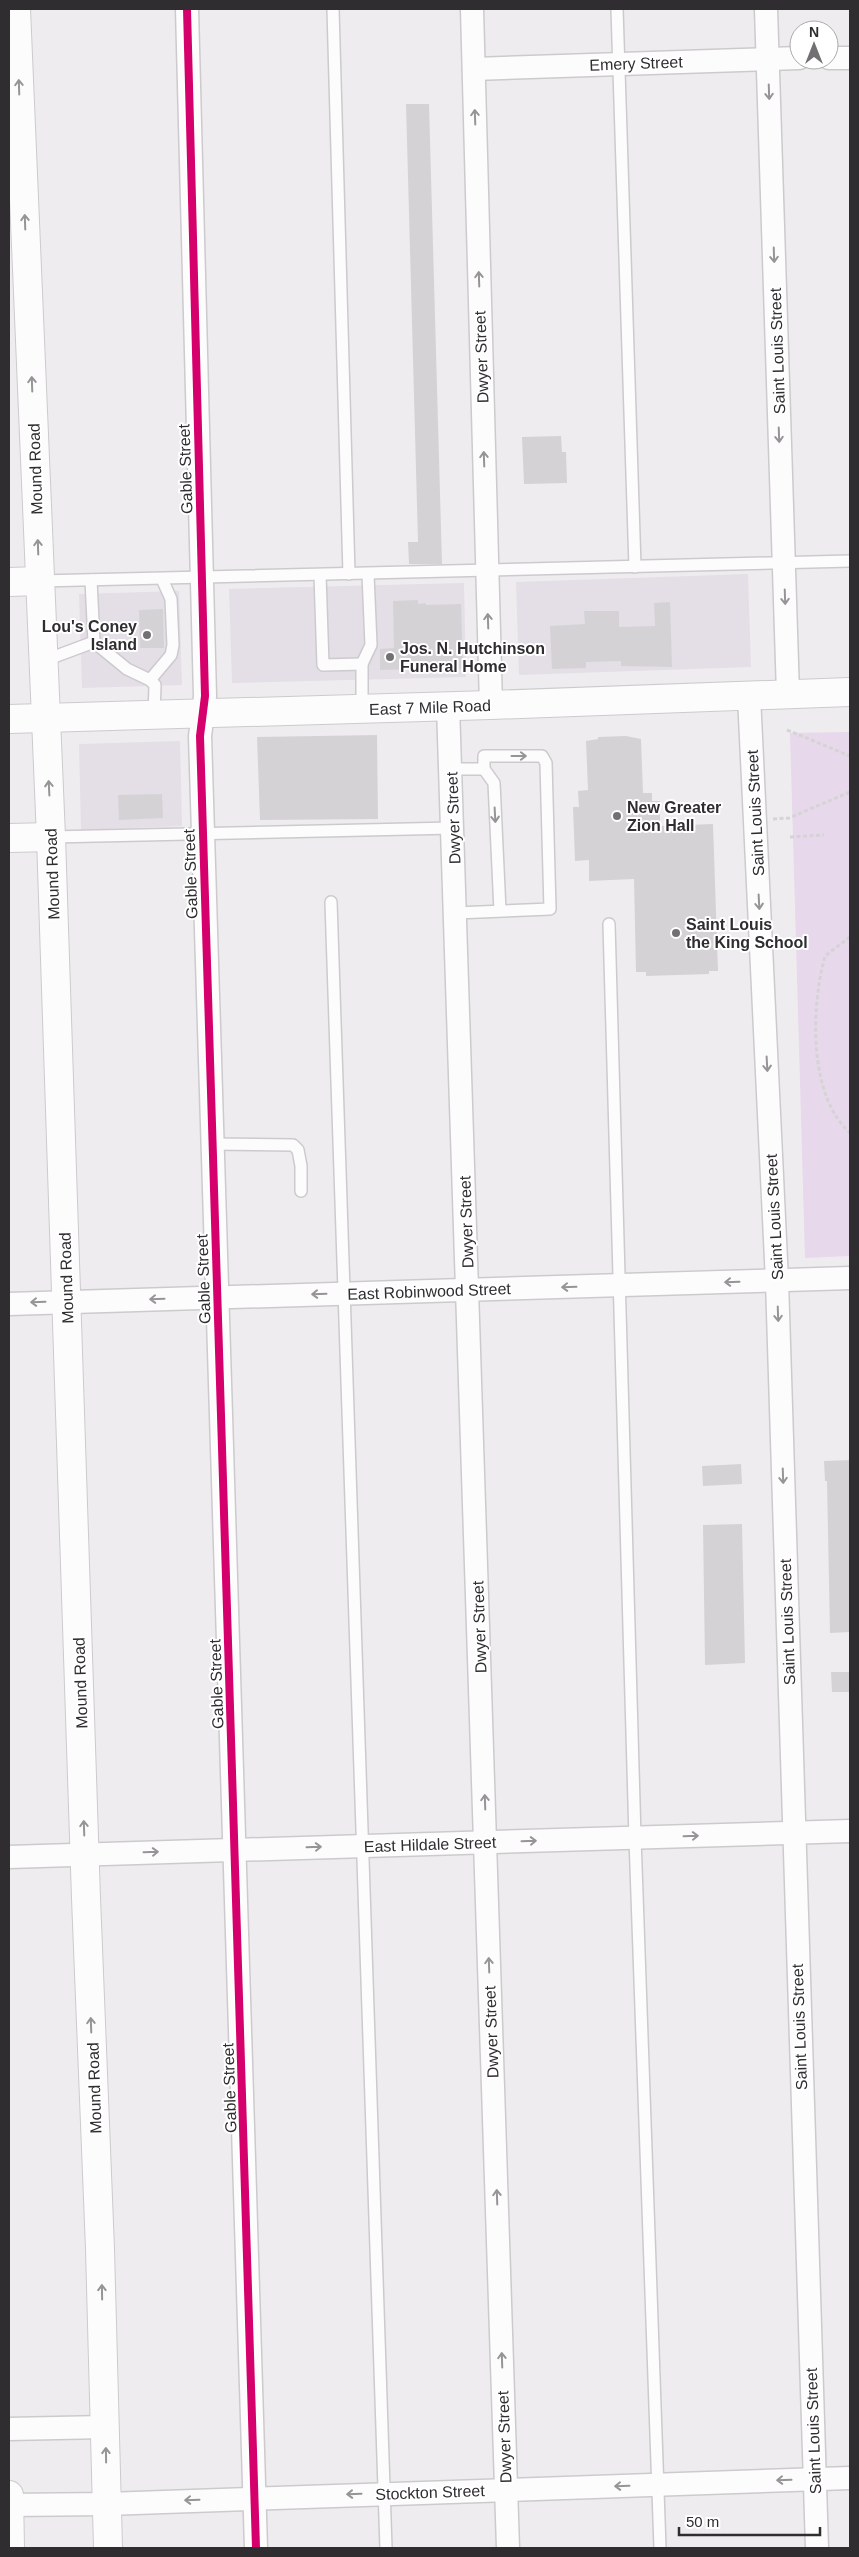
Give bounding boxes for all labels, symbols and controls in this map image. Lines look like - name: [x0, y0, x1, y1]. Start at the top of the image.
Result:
- north arrow: [789, 20, 839, 70]
- text: N: [809, 24, 819, 40]
- street label: Emery Street: [589, 53, 684, 74]
- one-way arrow: [15, 79, 24, 95]
- one-way arrow: [764, 84, 773, 100]
- one-way arrow: [470, 109, 480, 125]
- one-way arrow: [20, 214, 29, 230]
- one-way arrow: [769, 247, 778, 263]
- one-way arrow: [474, 271, 484, 288]
- street label: Saint Louis Street: [767, 287, 788, 414]
- street label: Dwyer Street: [471, 310, 492, 403]
- one-way arrow: [27, 376, 36, 392]
- street label: Mound Road: [25, 423, 46, 515]
- street label: Gable Street: [175, 423, 196, 514]
- one-way arrow: [775, 427, 784, 443]
- one-way arrow: [479, 451, 489, 468]
- one-way arrow: [34, 539, 43, 555]
- one-way arrow: [780, 589, 789, 605]
- one-way arrow: [484, 614, 493, 630]
- place label: Lou's Coney Island: [42, 618, 137, 653]
- marker: Lou's Coney Island: [141, 629, 153, 641]
- place label: Jos. N. Hutchinson Funeral Home: [400, 640, 545, 675]
- marker: Jos. N. Hutchinson Funeral Home: [384, 651, 396, 663]
- street label: East 7 Mile Road: [369, 697, 491, 718]
- street label: Saint Louis Street: [744, 749, 767, 876]
- one-way arrow: [511, 751, 527, 761]
- street label: Dwyer Street: [443, 771, 464, 864]
- one-way arrow: [44, 780, 54, 796]
- place label: New Greater Zion Hall: [627, 799, 721, 834]
- one-way arrow: [491, 806, 500, 822]
- marker: New Greater Zion Hall: [611, 810, 623, 822]
- street label: Mound Road: [42, 828, 63, 920]
- street label: Gable Street: [180, 828, 201, 919]
- one-way arrow: [755, 894, 764, 910]
- place label: Saint Louis the King School: [686, 916, 808, 951]
- marker: Saint Louis the King School: [670, 927, 682, 939]
- one-way arrow: [762, 1056, 772, 1072]
- street label: Saint Louis Street: [763, 1153, 786, 1280]
- street label: Dwyer Street: [456, 1175, 477, 1268]
- street label: Mound Road: [56, 1232, 77, 1324]
- street label: Gable Street: [193, 1233, 214, 1324]
- one-way arrow: [724, 1277, 740, 1287]
- street label: East Robinwood Street: [347, 1280, 512, 1303]
- one-way arrow: [561, 1282, 578, 1292]
- one-way arrow: [311, 1289, 328, 1299]
- one-way arrow: [149, 1294, 165, 1303]
- one-way arrow: [30, 1298, 46, 1307]
- one-way arrow: [773, 1306, 783, 1322]
- one-way arrow: [778, 1468, 788, 1484]
- street label: Saint Louis Street: [777, 1558, 798, 1685]
- street label: Dwyer Street: [469, 1580, 490, 1673]
- street label: Mound Road: [70, 1637, 91, 1729]
- street label: Gable Street: [206, 1638, 227, 1729]
- one-way arrow: [480, 1795, 490, 1811]
- one-way arrow: [80, 1820, 89, 1836]
- one-way arrow: [682, 1831, 699, 1841]
- street label: East Hildale Street: [364, 1834, 497, 1855]
- one-way arrow: [520, 1836, 537, 1846]
- one-way arrow: [306, 1843, 322, 1852]
- one-way arrow: [143, 1847, 159, 1857]
- one-way arrow: [485, 1957, 494, 1973]
- street label: Saint Louis Street: [789, 1963, 810, 2090]
- street label: Dwyer Street: [481, 1985, 502, 2078]
- one-way arrow: [87, 2017, 96, 2033]
- street label: Mound Road: [84, 2042, 105, 2134]
- street label: Gable Street: [219, 2042, 240, 2133]
- one-way arrow: [492, 2189, 501, 2205]
- one-way arrow: [97, 2285, 106, 2301]
- one-way arrow: [497, 2352, 506, 2368]
- street label: Saint Louis Street: [803, 2367, 824, 2494]
- street label: Dwyer Street: [494, 2390, 515, 2483]
- one-way arrow: [101, 2447, 110, 2463]
- one-way arrow: [776, 2476, 792, 2485]
- one-way arrow: [614, 2481, 630, 2490]
- street label: Stockton Street: [375, 2482, 486, 2503]
- one-way arrow: [347, 2489, 363, 2499]
- one-way arrow: [184, 2495, 200, 2505]
- scale bar: [679, 2504, 820, 2536]
- text: 50 m: [686, 2513, 719, 2530]

